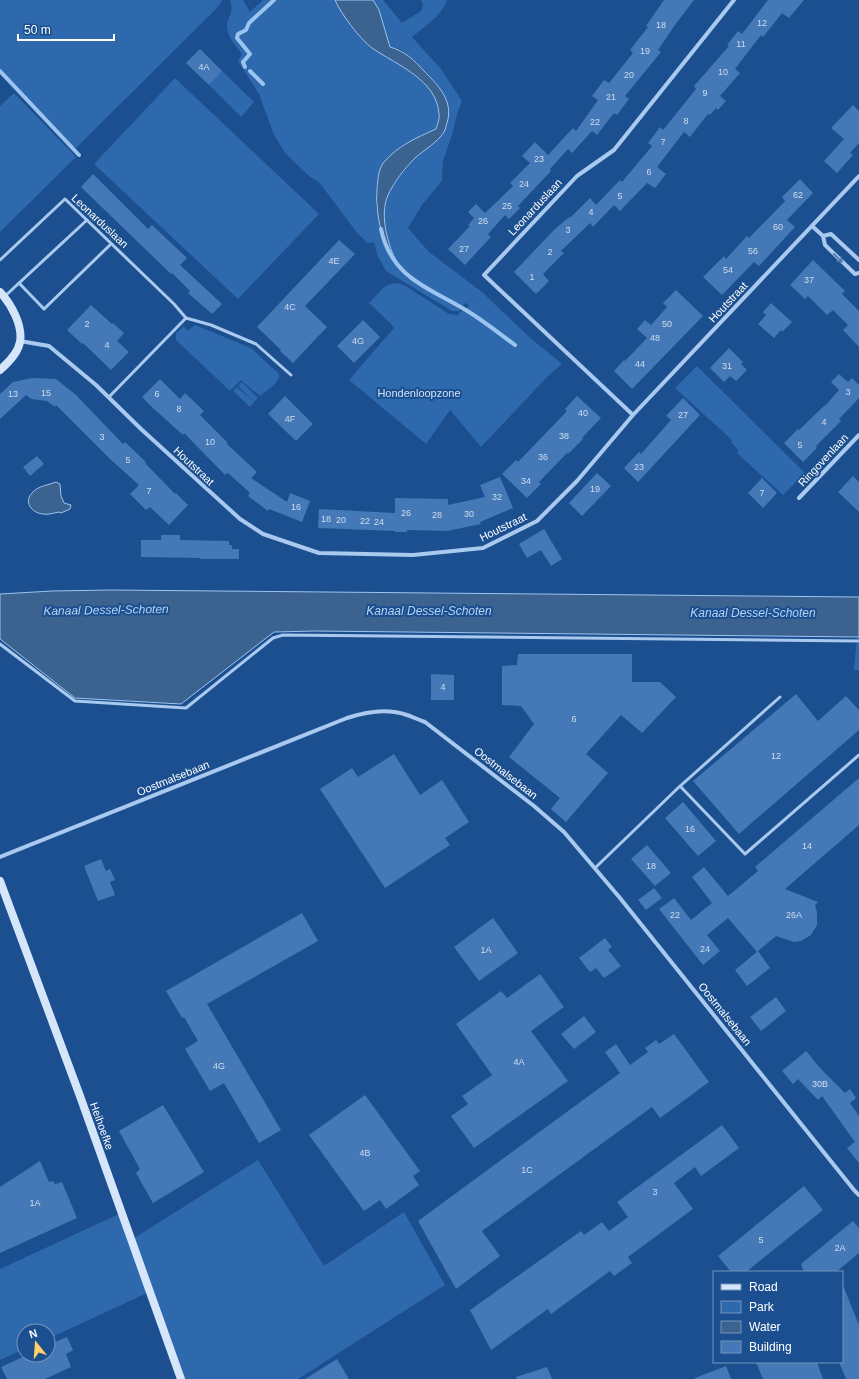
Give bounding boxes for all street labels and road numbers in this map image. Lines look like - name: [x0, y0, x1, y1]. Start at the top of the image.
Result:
- street label: Leonarduslaan: [506, 176, 564, 238]
- street label: Leonarduslaan: [69, 192, 131, 250]
- street label: Houtstraat: [706, 279, 750, 325]
- street label: Ringovenlaan: [796, 431, 850, 489]
- street label: Houtstraat: [171, 444, 217, 488]
- street label: Houtstraat: [478, 510, 528, 544]
- street label: Oostmalsebaan: [472, 745, 540, 801]
- street label: Oostmalsebaan: [135, 758, 211, 798]
- street label: Oostmalsebaan: [696, 980, 754, 1048]
- street label: Heihoefke: [88, 1101, 116, 1151]

